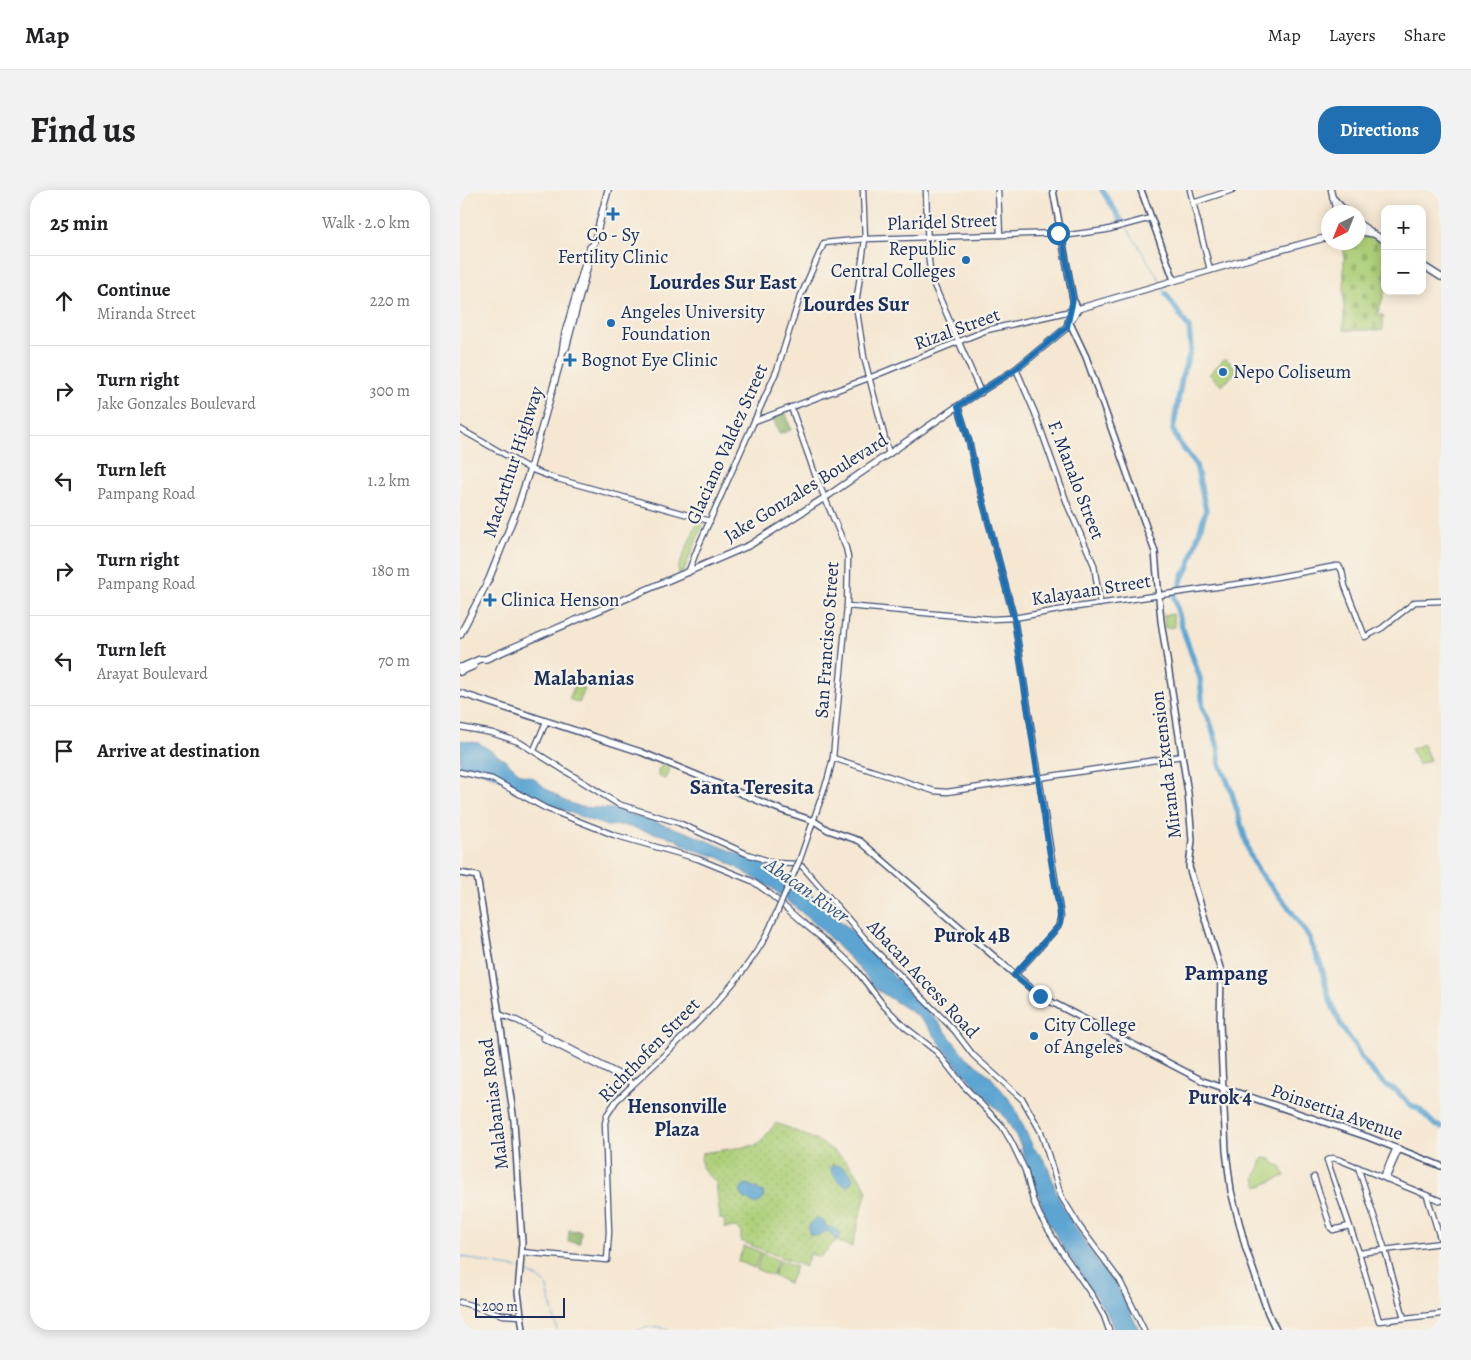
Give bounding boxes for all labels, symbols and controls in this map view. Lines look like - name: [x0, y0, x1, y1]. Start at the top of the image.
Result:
- text: Map: [25, 19, 69, 51]
- text: Map: [1268, 23, 1301, 47]
- text: Layers: [1329, 23, 1376, 47]
- text: Share: [1404, 23, 1446, 47]
- text: Find us: [30, 106, 136, 154]
- button: Directions: [1318, 106, 1441, 154]
- north arrow: [1321, 205, 1366, 250]
- map controls: [1381, 205, 1426, 295]
- button: +: [1381, 205, 1426, 250]
- marker: Co - Sy Fertility Clinic: [606, 207, 620, 221]
- street label: Plaridel Street: [886, 207, 998, 237]
- text: 25 min: [50, 209, 108, 237]
- text: Walk · 2.0 km: [322, 212, 410, 234]
- place label: Co - Sy Fertility Clinic: [558, 222, 668, 270]
- route start: [1047, 222, 1070, 245]
- place label: Republic Central Colleges: [831, 236, 956, 284]
- button: −: [1381, 250, 1426, 295]
- marker: Republic Central Colleges: [960, 254, 972, 266]
- district label: Lourdes Sur East: [649, 268, 797, 296]
- text: Continue: [97, 277, 171, 303]
- icon: ahead: [50, 287, 78, 315]
- text: 220 m: [370, 290, 410, 312]
- district label: Lourdes Sur: [803, 290, 910, 318]
- place label: Angeles University Foundation: [620, 299, 765, 347]
- street label: Rizal Street: [911, 301, 1003, 357]
- text: Miranda Street: [97, 303, 196, 325]
- marker: Angeles University Foundation: [605, 317, 617, 329]
- place label: Bognot Eye Clinic: [581, 347, 718, 373]
- marker: Bognot Eye Clinic: [563, 353, 577, 367]
- place label: Nepo Coliseum: [1233, 359, 1351, 385]
- street label: Glaciano Valdez Street: [680, 360, 774, 528]
- marker: Nepo Coliseum: [1217, 366, 1229, 378]
- text: Turn right: [97, 367, 179, 393]
- icon: right: [50, 377, 78, 405]
- text: 300 m: [370, 380, 410, 402]
- street label: MacArthur Highway: [476, 383, 550, 541]
- text: Jake Gonzales Boulevard: [97, 393, 256, 415]
- street label: F. Manalo Street: [1041, 417, 1111, 543]
- street label: Jake Gonzales Boulevard: [719, 427, 893, 549]
- text: Turn left: [97, 457, 166, 483]
- icon: left: [50, 467, 78, 495]
- text: 1.2 km: [368, 470, 410, 492]
- text: Pampang Road: [97, 483, 195, 505]
- text: Turn right: [97, 547, 179, 573]
- icon: right: [50, 557, 78, 585]
- text: 180 m: [372, 560, 410, 582]
- street label: San Francisco Street: [809, 561, 845, 719]
- street label: Kalayaan Street: [1029, 568, 1153, 612]
- text: Pampang Road: [97, 573, 195, 595]
- place label: Clinica Henson: [501, 587, 620, 613]
- marker: Clinica Henson: [483, 593, 497, 607]
- text: Turn left: [97, 637, 166, 663]
- icon: left: [50, 647, 78, 675]
- text: 70 m: [378, 650, 410, 672]
- text: Arayat Boulevard: [97, 663, 208, 685]
- district label: Malabanias: [534, 664, 634, 692]
- street label: Miranda Extension: [1144, 690, 1188, 840]
- icon: arrive: [50, 737, 78, 765]
- text: Arrive at destination: [97, 738, 260, 764]
- district label: Santa Teresita: [690, 773, 815, 801]
- water label: Abacan River: [759, 851, 855, 930]
- street label: Abacan Access Road: [860, 913, 985, 1045]
- district label: Purok 4B: [934, 922, 1010, 949]
- district label: Pampang: [1184, 959, 1268, 987]
- route end: [1029, 985, 1052, 1008]
- street label: Richthofen Street: [592, 992, 706, 1108]
- place label: City College of Angeles: [1044, 1012, 1136, 1060]
- marker: City College of Angeles: [1028, 1030, 1040, 1042]
- street label: Malabanias Road: [473, 1036, 515, 1171]
- street label: Poinsettia Avenue: [1267, 1077, 1407, 1147]
- district label: Purok 4: [1188, 1084, 1253, 1111]
- district label: Hensonville Plaza: [627, 1093, 727, 1143]
- scale bar: [475, 1295, 565, 1318]
- text: 200 m: [482, 1297, 518, 1316]

